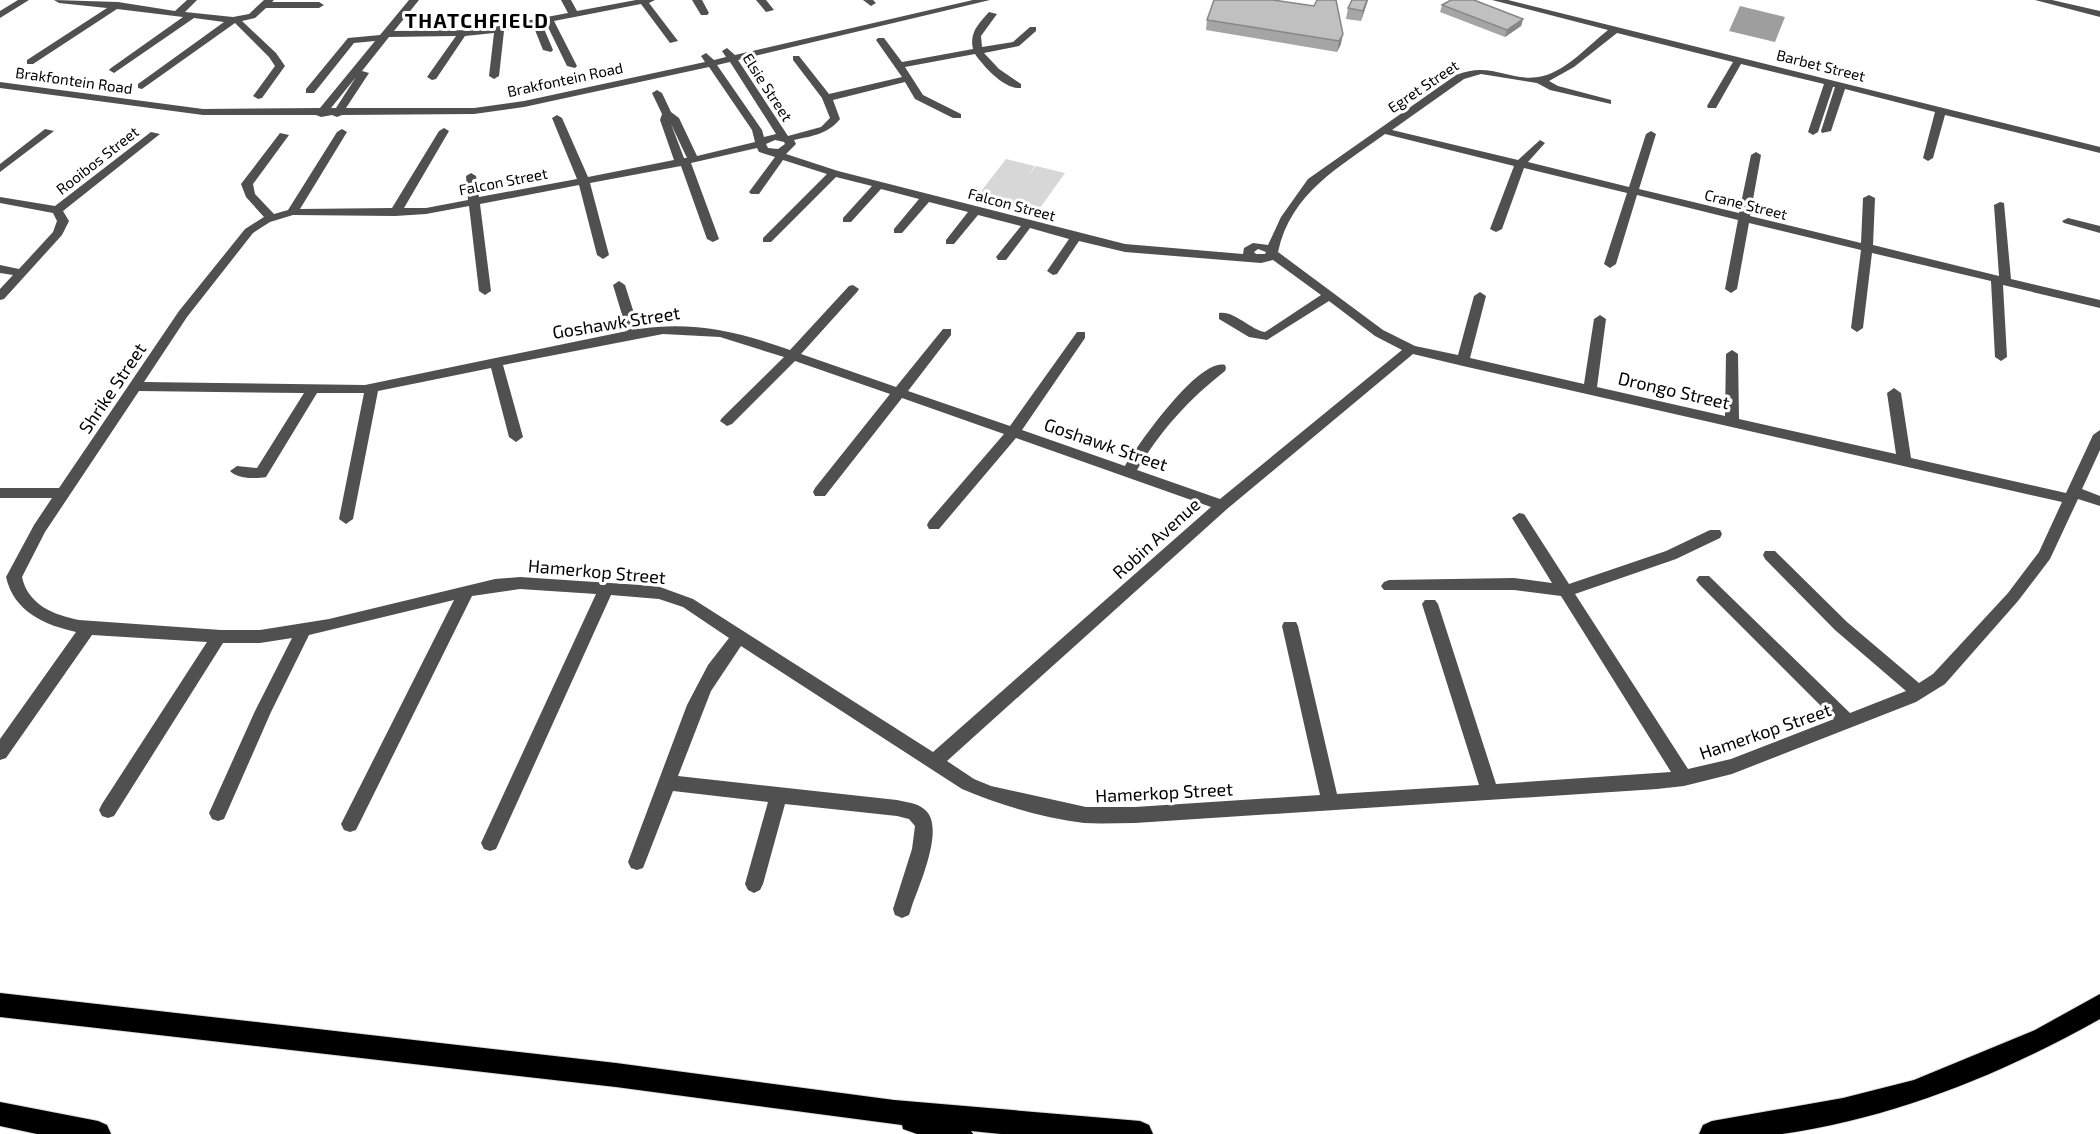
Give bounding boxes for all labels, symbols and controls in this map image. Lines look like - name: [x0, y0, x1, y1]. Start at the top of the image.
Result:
- district label: THATCHFIELD: [405, 8, 549, 32]
- street label: Barbet Street: [1775, 45, 1868, 85]
- street label: Elsie Street: [739, 50, 797, 125]
- street label: Egret Street: [1384, 56, 1462, 116]
- street label: Brakfontein Road: [505, 58, 625, 100]
- street label: Brakfontein Road: [14, 63, 134, 97]
- street label: Rooibos Street: [52, 122, 142, 198]
- street label: Falcon Street: [457, 164, 549, 198]
- street label: Falcon Street: [966, 184, 1058, 224]
- street label: Crane Street: [1703, 185, 1789, 223]
- street label: Goshawk Street: [551, 301, 681, 343]
- street label: Shrike Street: [74, 338, 151, 438]
- street label: Drongo Street: [1616, 366, 1732, 414]
- street label: Goshawk Street: [1041, 413, 1171, 475]
- street label: Robin Avenue: [1108, 493, 1204, 583]
- street label: Hamerkop Street: [527, 554, 667, 588]
- street label: Hamerkop Street: [1696, 698, 1834, 764]
- street label: Hamerkop Street: [1094, 777, 1234, 807]

